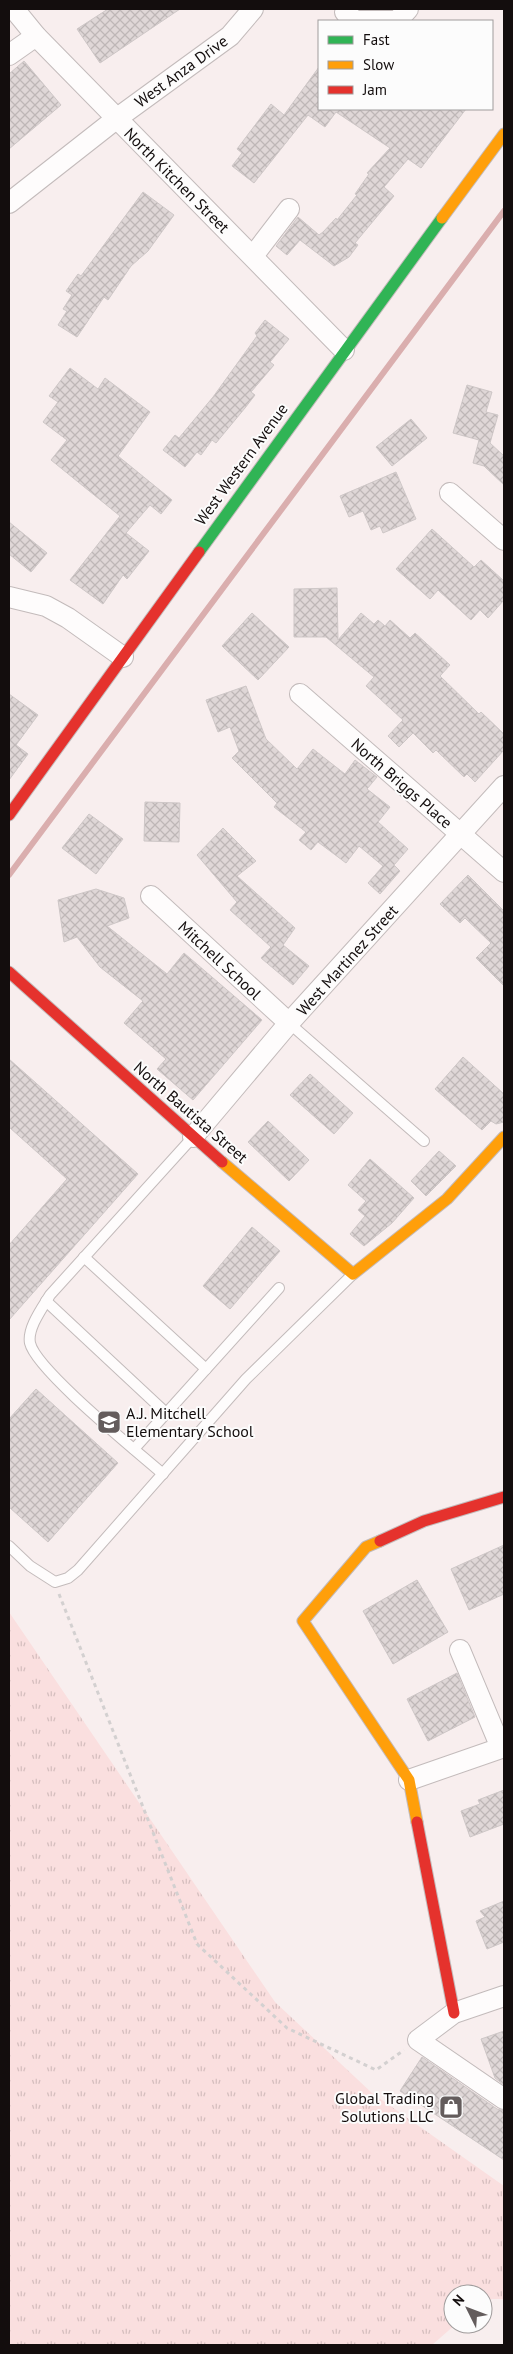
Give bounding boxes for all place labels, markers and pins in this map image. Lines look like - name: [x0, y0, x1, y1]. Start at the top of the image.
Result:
- place label: A.J. Mitchell Elementary School: [126, 1403, 254, 1441]
- school or university icon: A.J. Mitchell Elementary School: [96, 1409, 122, 1435]
- place label: Global Trading Solutions LLC: [335, 2088, 434, 2126]
- shop icon: Global Trading Solutions LLC: [438, 2094, 464, 2120]

